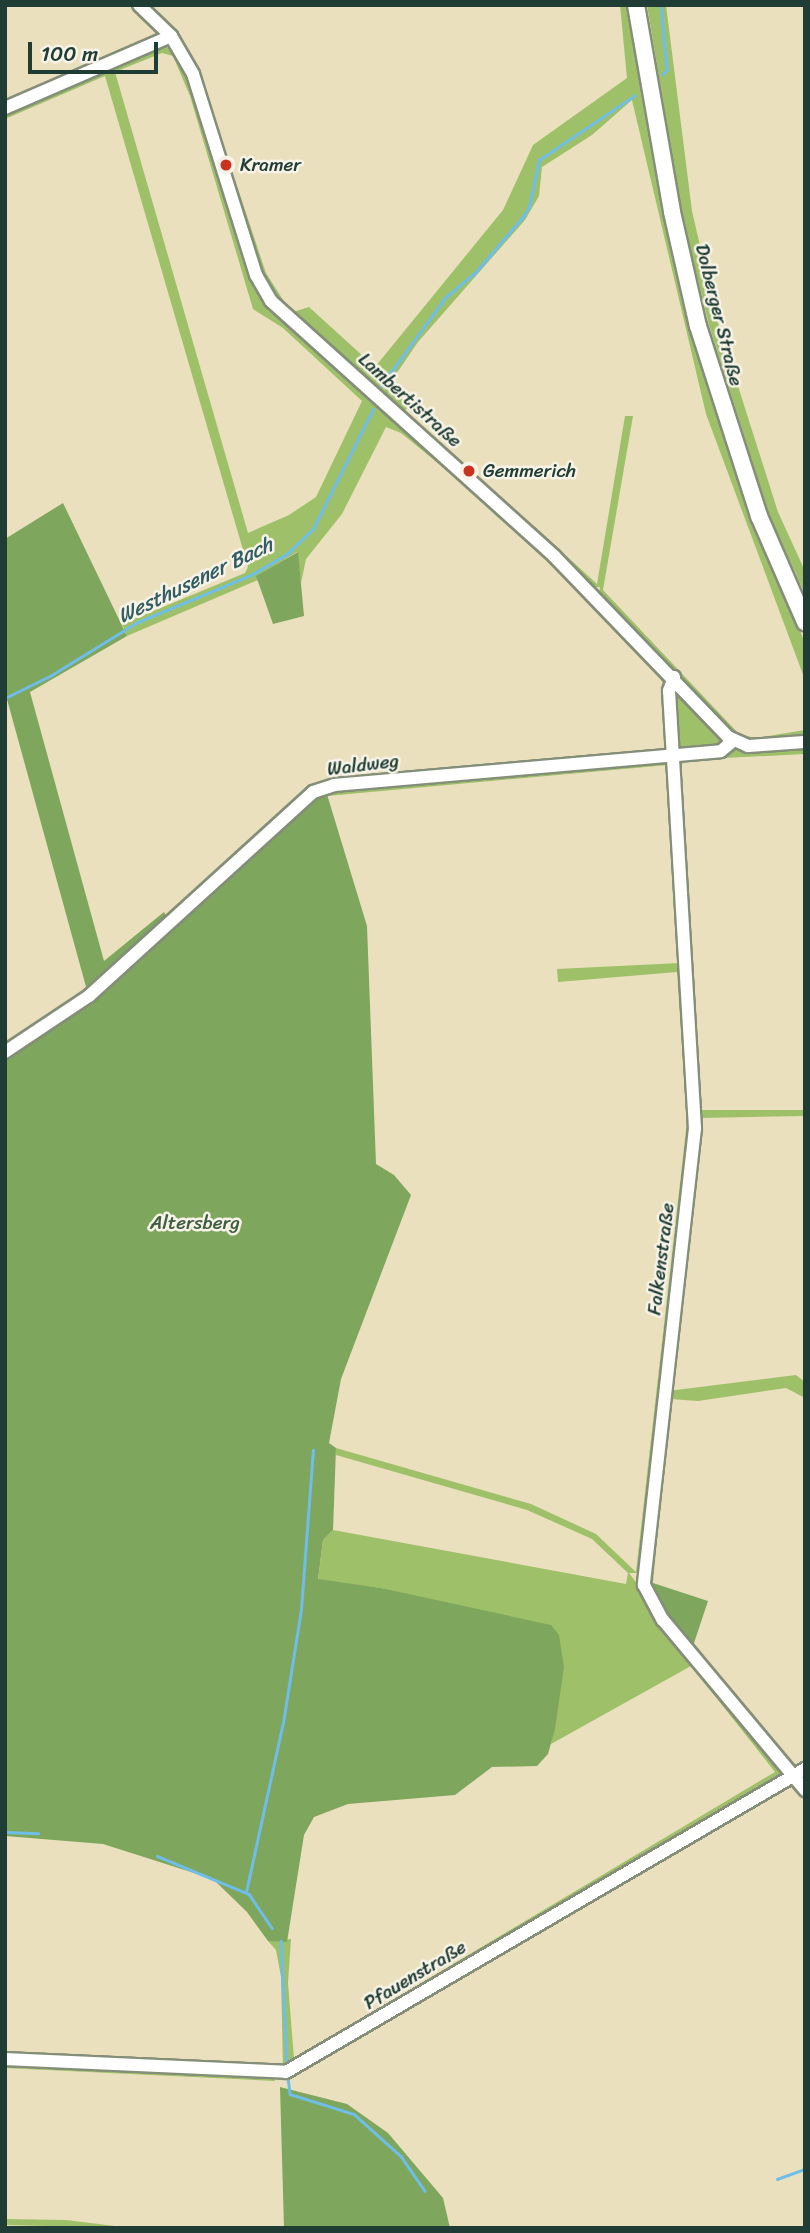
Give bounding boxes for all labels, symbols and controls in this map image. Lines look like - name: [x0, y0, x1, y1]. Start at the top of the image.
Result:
- scale bar: [32, 28, 161, 72]
- text: 100 m: [41, 35, 98, 73]
- place label: Kramer: [240, 154, 301, 176]
- marker: Kramer: [218, 157, 234, 173]
- street label: Dolberger Straße: [690, 241, 748, 389]
- street label: Lambertistraße: [354, 348, 466, 452]
- place label: Gemmerich: [483, 460, 576, 482]
- marker: Gemmerich: [461, 463, 477, 479]
- water label: Westhusener Bach: [113, 532, 277, 628]
- street label: Waldweg: [326, 749, 400, 781]
- street label: Falkenstraße: [643, 1202, 679, 1316]
- park label: Altersberg: [150, 1212, 240, 1234]
- street label: Pfauenstraße: [360, 1936, 470, 2014]

